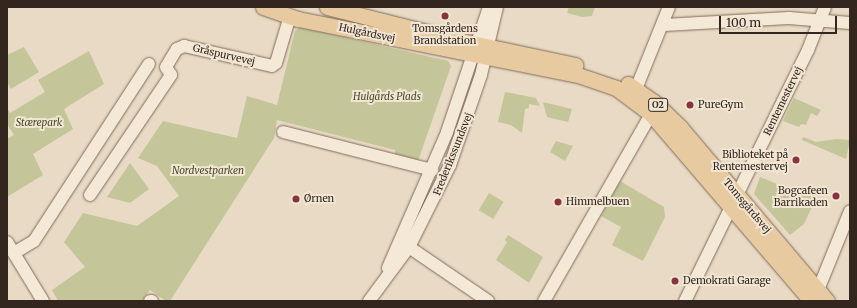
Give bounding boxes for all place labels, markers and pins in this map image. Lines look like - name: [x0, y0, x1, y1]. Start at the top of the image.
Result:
- marker: Tomsgårdens Brandstation: [440, 11, 450, 21]
- place label: Tomsgårdens Brandstation: [412, 22, 478, 46]
- place label: PureGym: [698, 99, 743, 111]
- marker: PureGym: [685, 100, 695, 110]
- place label: Biblioteket på Rentemestervej: [713, 148, 788, 172]
- marker: Biblioteket på Rentemestervej: [791, 155, 801, 165]
- place label: Bogcafeen Barrikaden: [774, 184, 828, 208]
- marker: Bogcafeen Barrikaden: [831, 191, 841, 201]
- place label: Ørnen: [304, 193, 334, 205]
- marker: Ørnen: [291, 194, 301, 204]
- place label: Himmelbuen: [566, 196, 629, 208]
- marker: Himmelbuen: [553, 197, 563, 207]
- place label: Demokrati Garage: [683, 275, 771, 287]
- marker: Demokrati Garage: [670, 276, 680, 286]

